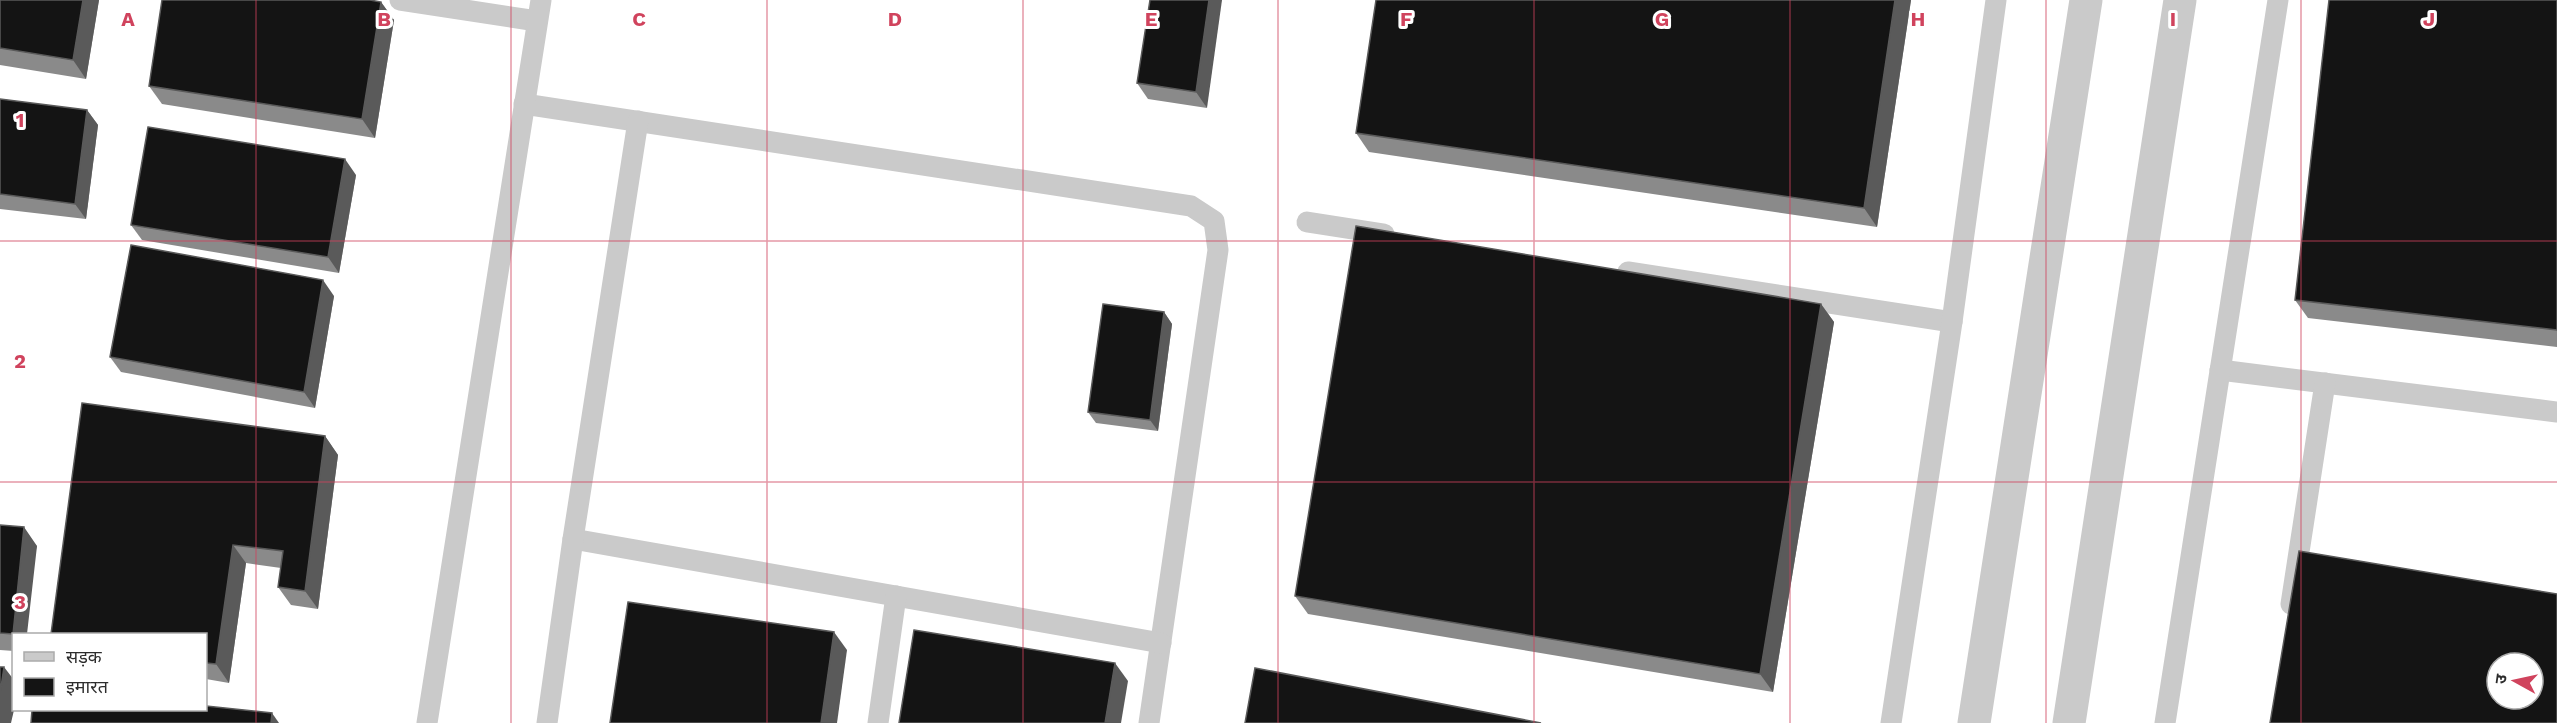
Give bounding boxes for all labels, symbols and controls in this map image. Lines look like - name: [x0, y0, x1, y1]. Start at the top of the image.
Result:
- text: A: [121, 7, 135, 31]
- text: B: [377, 7, 391, 31]
- text: C: [632, 7, 646, 31]
- text: D: [888, 7, 902, 31]
- text: E: [1145, 7, 1157, 31]
- text: F: [1400, 7, 1412, 31]
- text: G: [1655, 7, 1669, 31]
- text: H: [1911, 7, 1925, 31]
- text: I: [2170, 7, 2176, 31]
- text: J: [2423, 7, 2435, 31]
- text: 1: [16, 108, 24, 132]
- text: 2: [14, 349, 26, 373]
- text: 3: [14, 590, 26, 614]
- legend: [12, 633, 207, 711]
- text: सड़क: [66, 646, 103, 667]
- north arrow: [2485, 651, 2545, 711]
- text: उ: [2491, 672, 2511, 685]
- text: इमारत: [66, 676, 109, 697]

